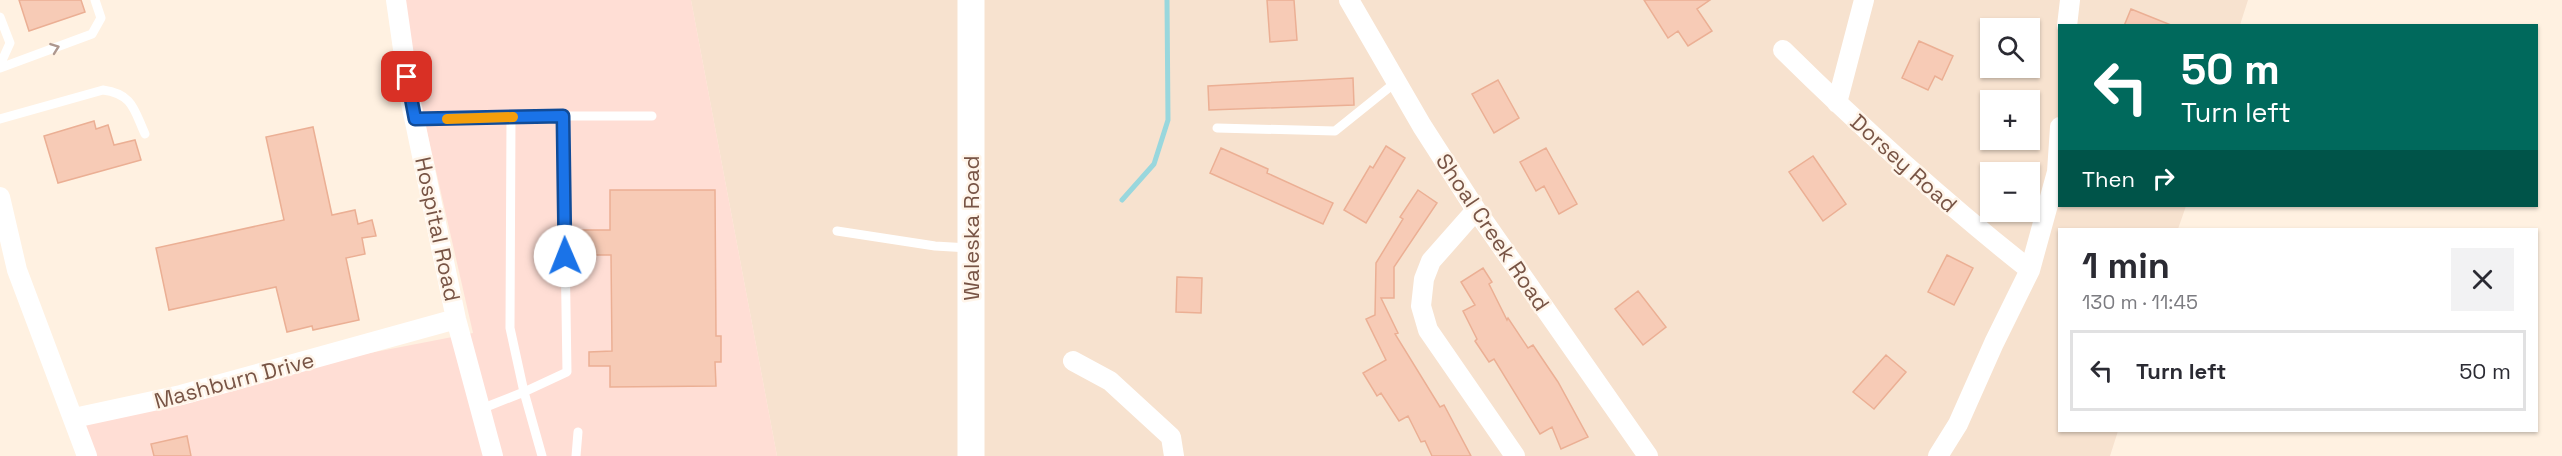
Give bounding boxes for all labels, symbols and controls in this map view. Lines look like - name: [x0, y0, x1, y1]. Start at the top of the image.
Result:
- map controls: [1980, 18, 2040, 222]
- button: search: [1980, 18, 2040, 78]
- one-way arrow: [49, 42, 60, 55]
- text: 50 m: [2181, 43, 2280, 96]
- icon: left: [2082, 48, 2160, 126]
- pin: [381, 51, 432, 102]
- icon: arrive: [390, 60, 423, 93]
- button: +: [1980, 90, 2040, 150]
- text: Turn left: [2181, 95, 2291, 130]
- street label: Dorsey Road: [1845, 108, 1963, 218]
- street label: Shoal Creek Road: [1430, 148, 1556, 316]
- street label: Hospital Road: [409, 154, 467, 304]
- street label: Waleska Road: [957, 155, 985, 301]
- button: −: [1980, 162, 2040, 222]
- icon: right: [2147, 162, 2180, 195]
- text: Then: [2082, 165, 2135, 193]
- position arrow: [533, 224, 597, 288]
- text: 1 min: [2082, 243, 2170, 289]
- button: close: [2451, 248, 2514, 311]
- text: 130 m · 11:45: [2082, 289, 2198, 315]
- street label: Mashburn Drive: [151, 345, 317, 415]
- icon: left: [2085, 354, 2118, 387]
- text: Turn left: [2136, 357, 2226, 385]
- text: 50 m: [2459, 357, 2511, 385]

